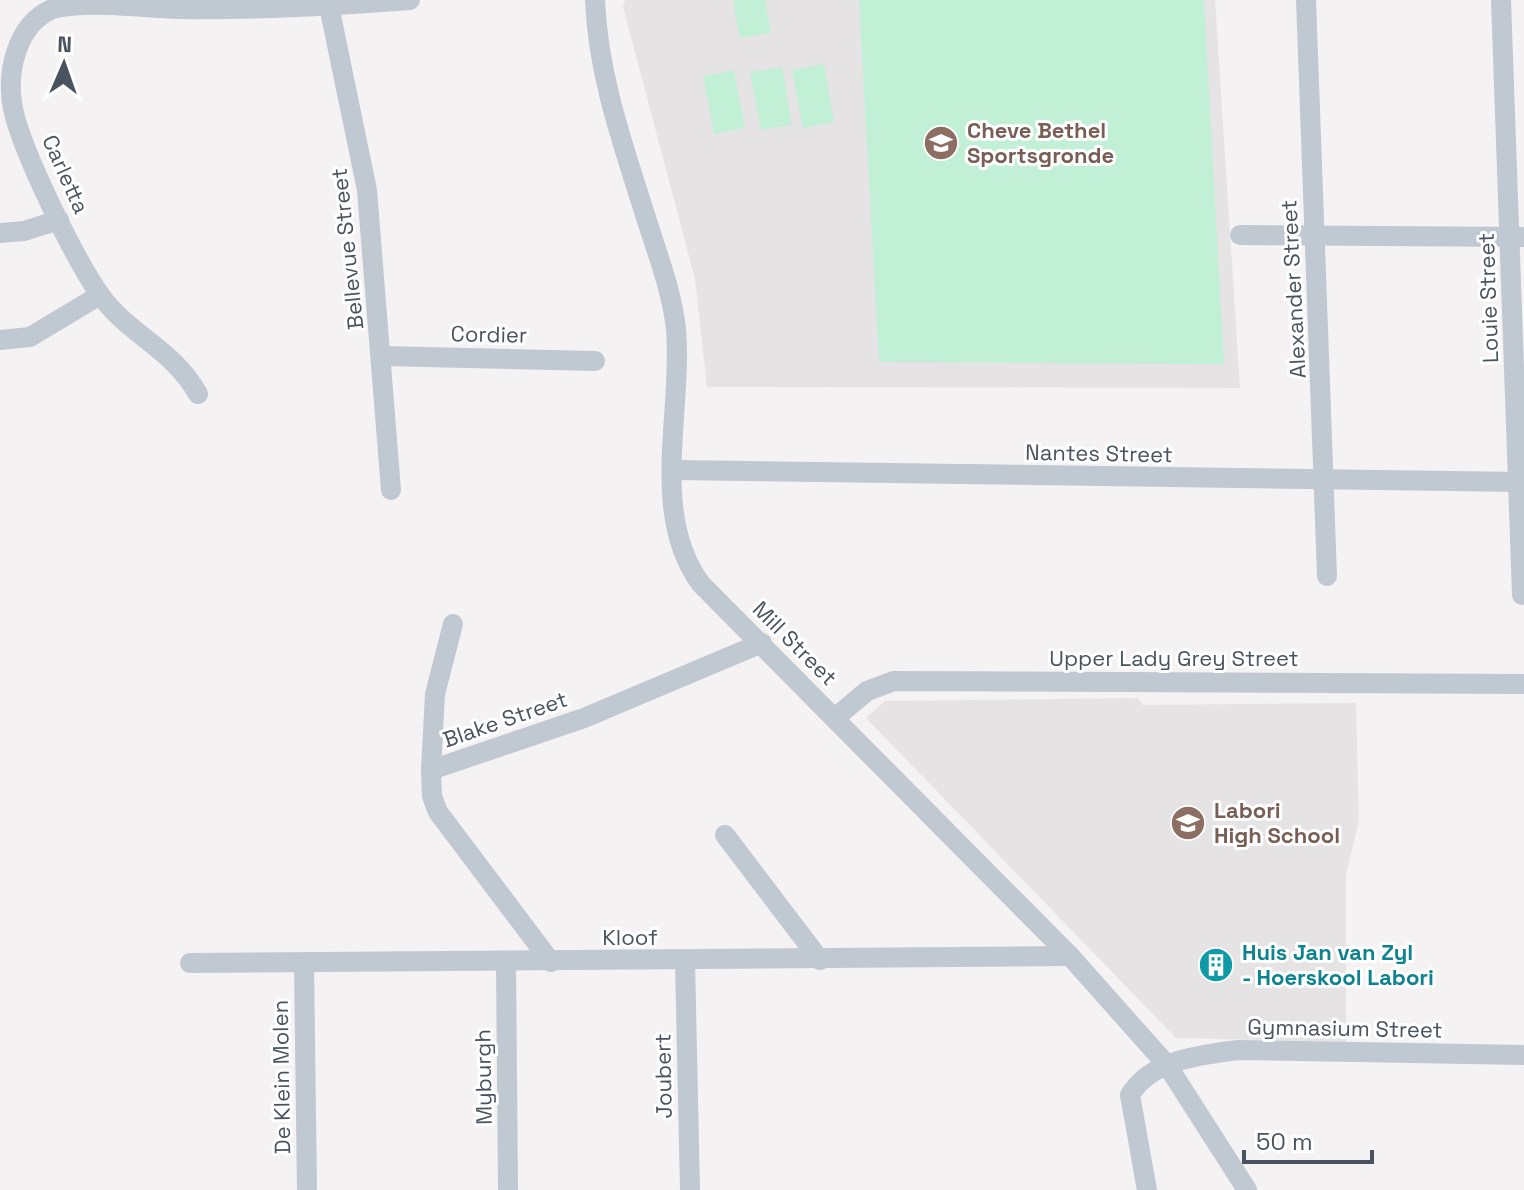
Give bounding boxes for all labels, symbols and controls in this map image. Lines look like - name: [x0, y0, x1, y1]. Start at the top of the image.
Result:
- north arrow: [24, 24, 104, 104]
- text: N: [57, 30, 73, 58]
- place label: Cheve Bethel Sportsgronde: [967, 116, 1114, 169]
- school or university icon: Cheve Bethel Sportsgronde: [922, 124, 960, 162]
- street label: Carletta: [36, 130, 96, 218]
- street label: Bellevue Street: [325, 167, 369, 331]
- street label: Alexander Street: [1274, 199, 1312, 379]
- street label: Louie Street: [1472, 232, 1504, 364]
- street label: Cordier: [451, 319, 527, 349]
- street label: Nantes Street: [1025, 438, 1173, 468]
- street label: Mill Street: [747, 595, 843, 691]
- street label: Upper Lady Grey Street: [1049, 644, 1299, 672]
- street label: Blake Street: [439, 685, 571, 753]
- place label: Labori High School: [1214, 796, 1340, 849]
- school or university icon: Labori High School: [1169, 804, 1207, 842]
- street label: Kloof: [602, 923, 658, 951]
- place label: Huis Jan van Zyl - Hoerskool Labori: [1242, 938, 1434, 991]
- building icon: Huis Jan van Zyl - Hoerskool Labori: [1197, 946, 1235, 984]
- street label: De Klein Molen: [266, 1000, 296, 1154]
- street label: Gymnasium Street: [1247, 1012, 1443, 1044]
- street label: Myburgh: [468, 1029, 498, 1125]
- street label: Joubert: [648, 1033, 678, 1119]
- scale bar: [1244, 1114, 1372, 1164]
- text: 50 m: [1256, 1126, 1313, 1157]

